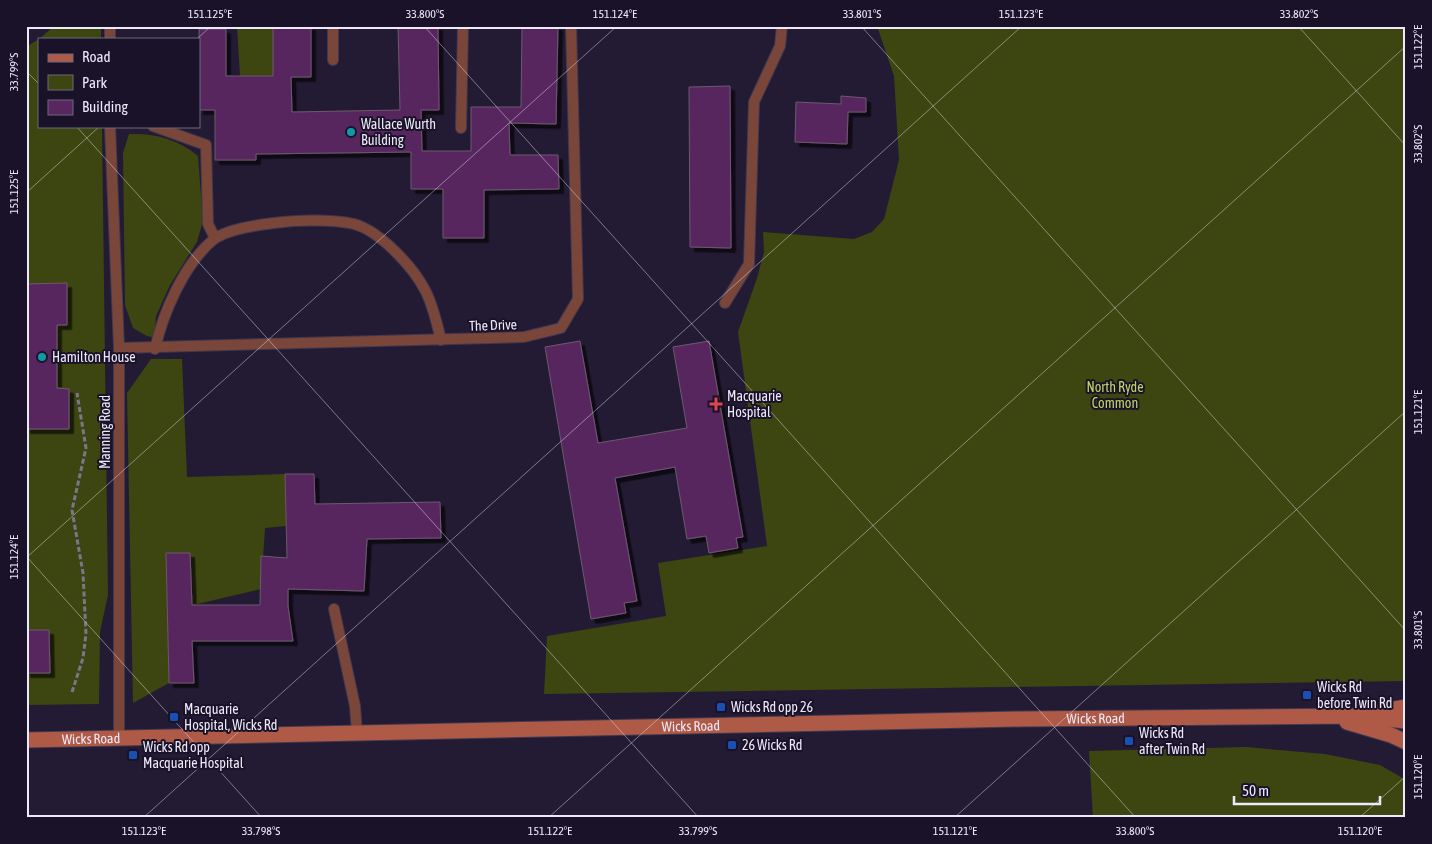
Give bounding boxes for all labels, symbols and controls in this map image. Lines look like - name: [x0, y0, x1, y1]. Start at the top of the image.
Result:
- text: 151.125°E: [188, 7, 232, 21]
- text: 33.800°S: [406, 7, 444, 21]
- text: 151.124°E: [593, 7, 637, 21]
- text: 33.801°S: [843, 7, 881, 21]
- text: 151.123°E: [999, 7, 1043, 21]
- text: 33.802°S: [1280, 7, 1318, 21]
- text: 151.122°E: [1411, 25, 1425, 69]
- legend: [38, 38, 200, 128]
- text: Road: [82, 48, 111, 65]
- text: 33.799°S: [7, 53, 21, 91]
- text: Park: [82, 74, 107, 91]
- text: Building: [82, 98, 128, 115]
- place label: Wallace Wurth Building: [361, 116, 436, 148]
- text: 33.802°S: [1411, 125, 1425, 163]
- marker: Wallace Wurth Building: [345, 126, 357, 138]
- text: 151.125°E: [7, 170, 21, 214]
- street label: The Drive: [469, 316, 517, 334]
- place label: Hamilton House: [52, 349, 136, 365]
- marker: Hamilton House: [36, 351, 48, 363]
- park label: North Ryde Common: [1086, 379, 1144, 411]
- place label: Macquarie Hospital: [727, 388, 782, 420]
- text: 151.121°E: [1411, 390, 1425, 434]
- street label: Manning Road: [97, 395, 113, 469]
- marker: Macquarie Hospital: [709, 397, 723, 411]
- text: 151.124°E: [7, 535, 21, 579]
- text: 33.801°S: [1411, 611, 1425, 649]
- place label: Wicks Rd before Twin Rd: [1317, 679, 1392, 711]
- marker: Wicks Rd before Twin Rd: [1301, 689, 1313, 701]
- place label: Wicks Rd opp 26: [731, 699, 813, 715]
- place label: Macquarie Hospital, Wicks Rd: [184, 701, 277, 733]
- marker: Wicks Rd opp 26: [715, 701, 727, 713]
- street label: Wicks Road: [1067, 710, 1125, 727]
- marker: Macquarie Hospital, Wicks Rd: [168, 711, 180, 723]
- street label: Wicks Road: [662, 717, 720, 735]
- place label: Wicks Rd after Twin Rd: [1139, 725, 1205, 757]
- street label: Wicks Road: [62, 730, 120, 747]
- marker: Wicks Rd after Twin Rd: [1123, 735, 1135, 747]
- place label: 26 Wicks Rd: [742, 737, 802, 753]
- place label: Wicks Rd opp Macquarie Hospital: [143, 739, 244, 771]
- marker: 26 Wicks Rd: [726, 739, 738, 751]
- marker: Wicks Rd opp Macquarie Hospital: [127, 749, 139, 761]
- text: 151.120°E: [1411, 755, 1425, 799]
- scale bar: [1234, 774, 1381, 806]
- text: 50 m: [1242, 782, 1269, 799]
- text: 151.123°E: [122, 824, 166, 838]
- text: 33.798°S: [242, 824, 280, 838]
- text: 151.122°E: [528, 824, 572, 838]
- text: 33.799°S: [679, 824, 717, 838]
- text: 151.121°E: [933, 824, 977, 838]
- text: 33.800°S: [1116, 824, 1154, 838]
- text: 151.120°E: [1338, 824, 1382, 838]

